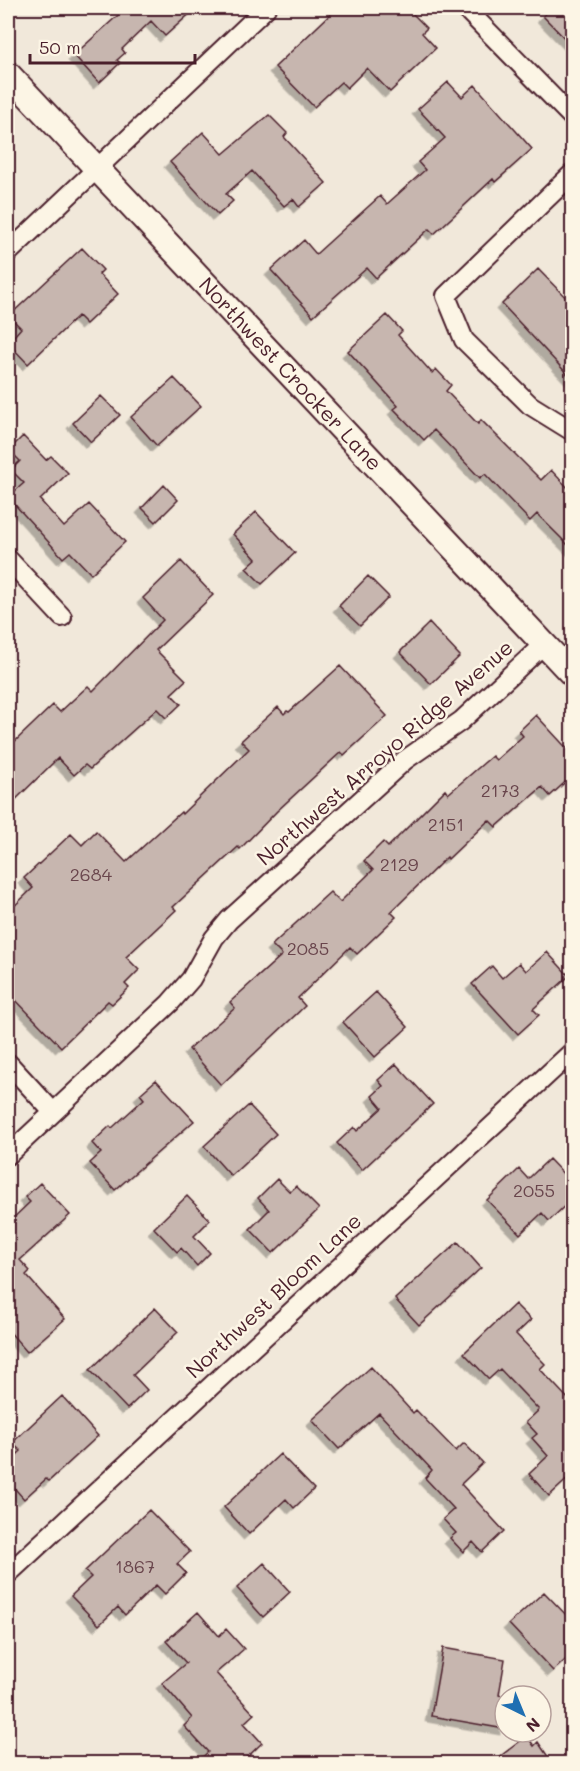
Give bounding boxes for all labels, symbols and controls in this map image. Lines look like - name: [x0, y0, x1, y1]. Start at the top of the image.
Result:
- scale bar: [30, 27, 195, 65]
- text: 50 m: [39, 35, 81, 59]
- street label: Northwest Crocker Lane: [194, 271, 389, 476]
- street label: Northwest Arroyo Ridge Avenue: [250, 633, 518, 871]
- house number: 2173: [481, 778, 519, 802]
- house number: 2151: [428, 812, 464, 836]
- house number: 2129: [380, 852, 419, 876]
- house number: 2684: [70, 862, 113, 886]
- house number: 2085: [287, 936, 329, 960]
- house number: 2055: [513, 1178, 555, 1202]
- street label: Northwest Bloom Lane: [179, 1206, 366, 1383]
- house number: 1867: [115, 1554, 155, 1578]
- north arrow: [493, 1684, 553, 1744]
- text: N: [522, 1714, 545, 1737]

